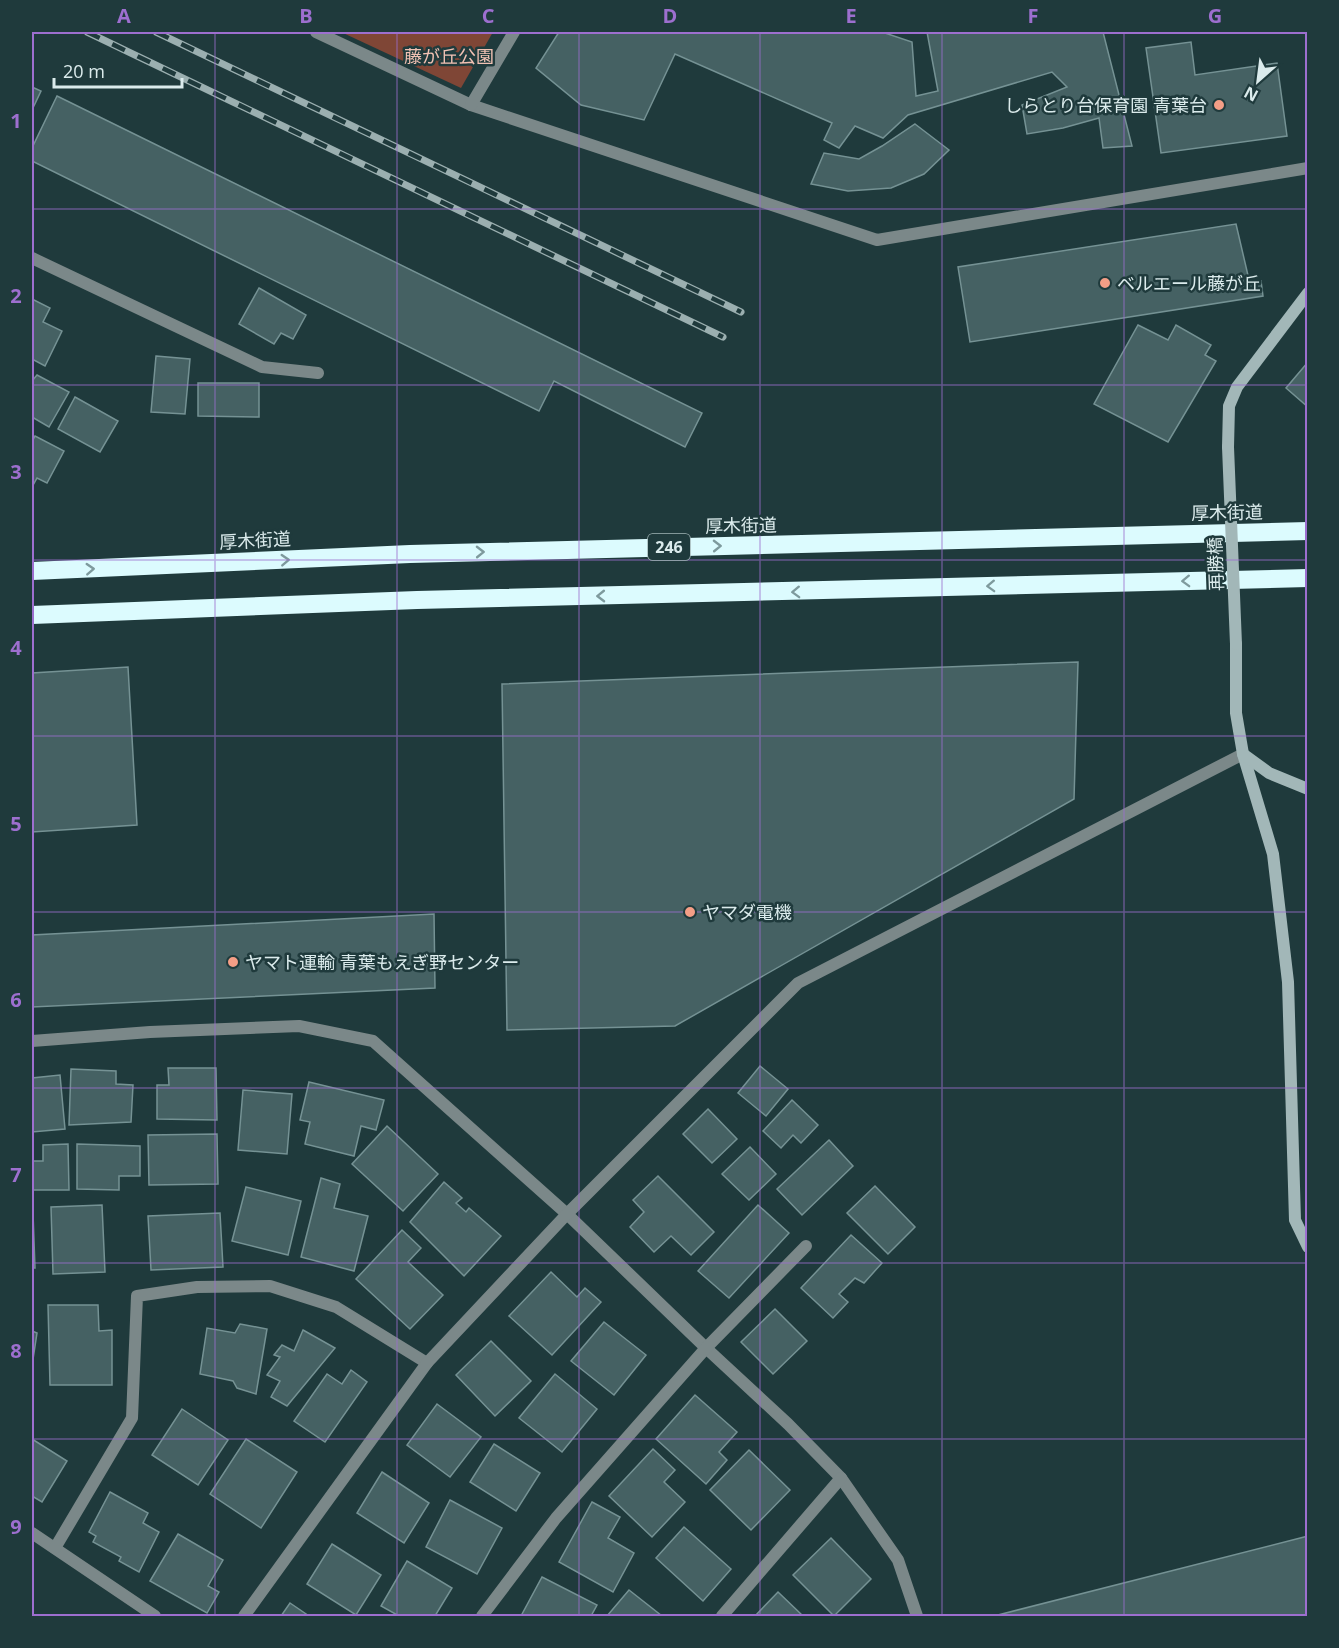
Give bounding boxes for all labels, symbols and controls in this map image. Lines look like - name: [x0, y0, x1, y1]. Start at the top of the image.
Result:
- text: A: [117, 2, 131, 29]
- text: B: [299, 2, 313, 29]
- text: C: [482, 2, 495, 29]
- text: D: [663, 2, 677, 29]
- text: E: [845, 2, 857, 29]
- text: F: [1028, 2, 1038, 29]
- text: G: [1208, 2, 1222, 29]
- park label: 藤が丘公園: [404, 44, 494, 68]
- scale bar: [54, 51, 182, 89]
- north arrow: [1228, 51, 1288, 111]
- text: 20 m: [63, 59, 105, 83]
- text: N: [1240, 81, 1262, 107]
- place label: しらとり台保育園 青葉台: [1004, 93, 1207, 117]
- marker: しらとり台保育園 青葉台: [1212, 98, 1226, 112]
- text: 1: [10, 107, 22, 134]
- place label: ベルエール藤が丘: [1117, 271, 1261, 295]
- marker: ベルエール藤が丘: [1098, 276, 1112, 290]
- text: 2: [10, 282, 22, 309]
- text: 3: [10, 458, 22, 485]
- street label: 厚木街道: [1191, 499, 1263, 525]
- street label: 厚木街道: [705, 512, 777, 538]
- street label: 厚木街道: [218, 526, 292, 554]
- road number: 246: [648, 534, 690, 560]
- street label: 再勝橋: [1202, 537, 1228, 591]
- one-way arrow: [712, 540, 721, 553]
- one-way arrow: [475, 546, 484, 559]
- one-way arrow: [280, 553, 289, 566]
- one-way arrow: [85, 562, 94, 575]
- one-way arrow: [1182, 575, 1191, 587]
- one-way arrow: [987, 580, 996, 593]
- one-way arrow: [792, 585, 801, 598]
- one-way arrow: [597, 590, 606, 602]
- text: 4: [10, 634, 22, 661]
- text: 5: [10, 810, 22, 837]
- place label: ヤマダ電機: [702, 900, 792, 924]
- marker: ヤマダ電機: [683, 905, 697, 919]
- place label: ヤマト運輸 青葉もえぎ野センター: [245, 950, 519, 974]
- marker: ヤマト運輸 青葉もえぎ野センター: [226, 955, 240, 969]
- text: 6: [10, 986, 22, 1013]
- text: 7: [10, 1161, 22, 1188]
- text: 8: [10, 1337, 22, 1364]
- text: 9: [10, 1513, 22, 1540]

